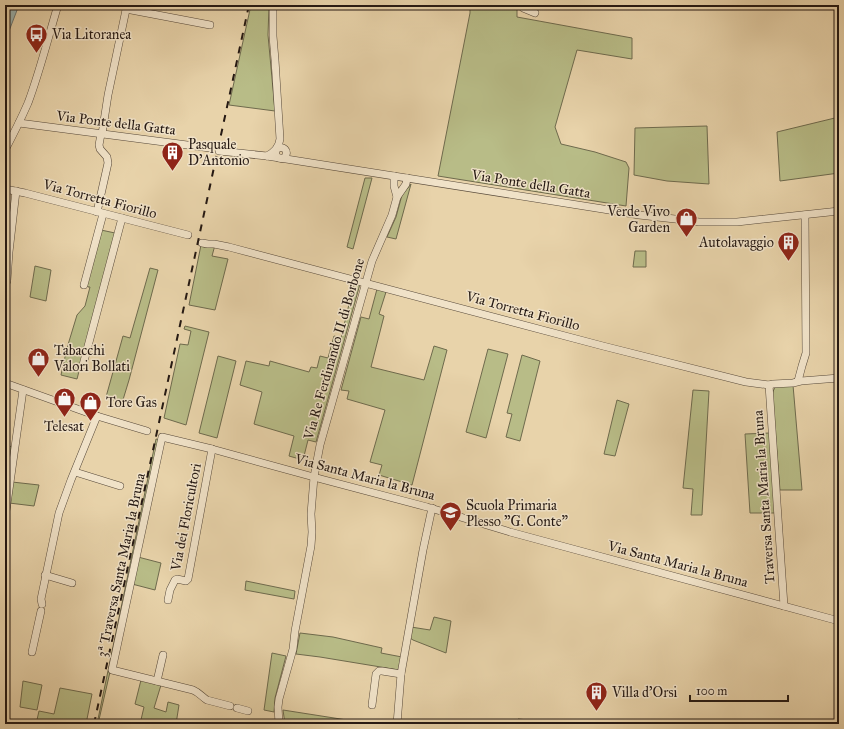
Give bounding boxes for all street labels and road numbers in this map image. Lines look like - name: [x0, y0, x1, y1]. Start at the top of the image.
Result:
- street label: Via Ponte della Gatta: [54, 107, 177, 139]
- street label: Via Ponte della Gatta: [469, 166, 592, 202]
- street label: Via Torretta Fiorillo: [40, 175, 159, 222]
- street label: Via Re Ferdinando II di Borbone: [300, 256, 368, 443]
- street label: Via Torretta Fiorillo: [463, 287, 582, 334]
- street label: Traversa Santa Maria la Bruna: [749, 410, 779, 584]
- street label: Via Santa Maria la Bruna: [292, 450, 437, 504]
- street label: Via dei Floricultori: [167, 461, 205, 573]
- street label: 3ª Traversa Santa Maria la Bruna: [93, 471, 149, 659]
- street label: Via Santa Maria la Bruna: [605, 537, 750, 591]

